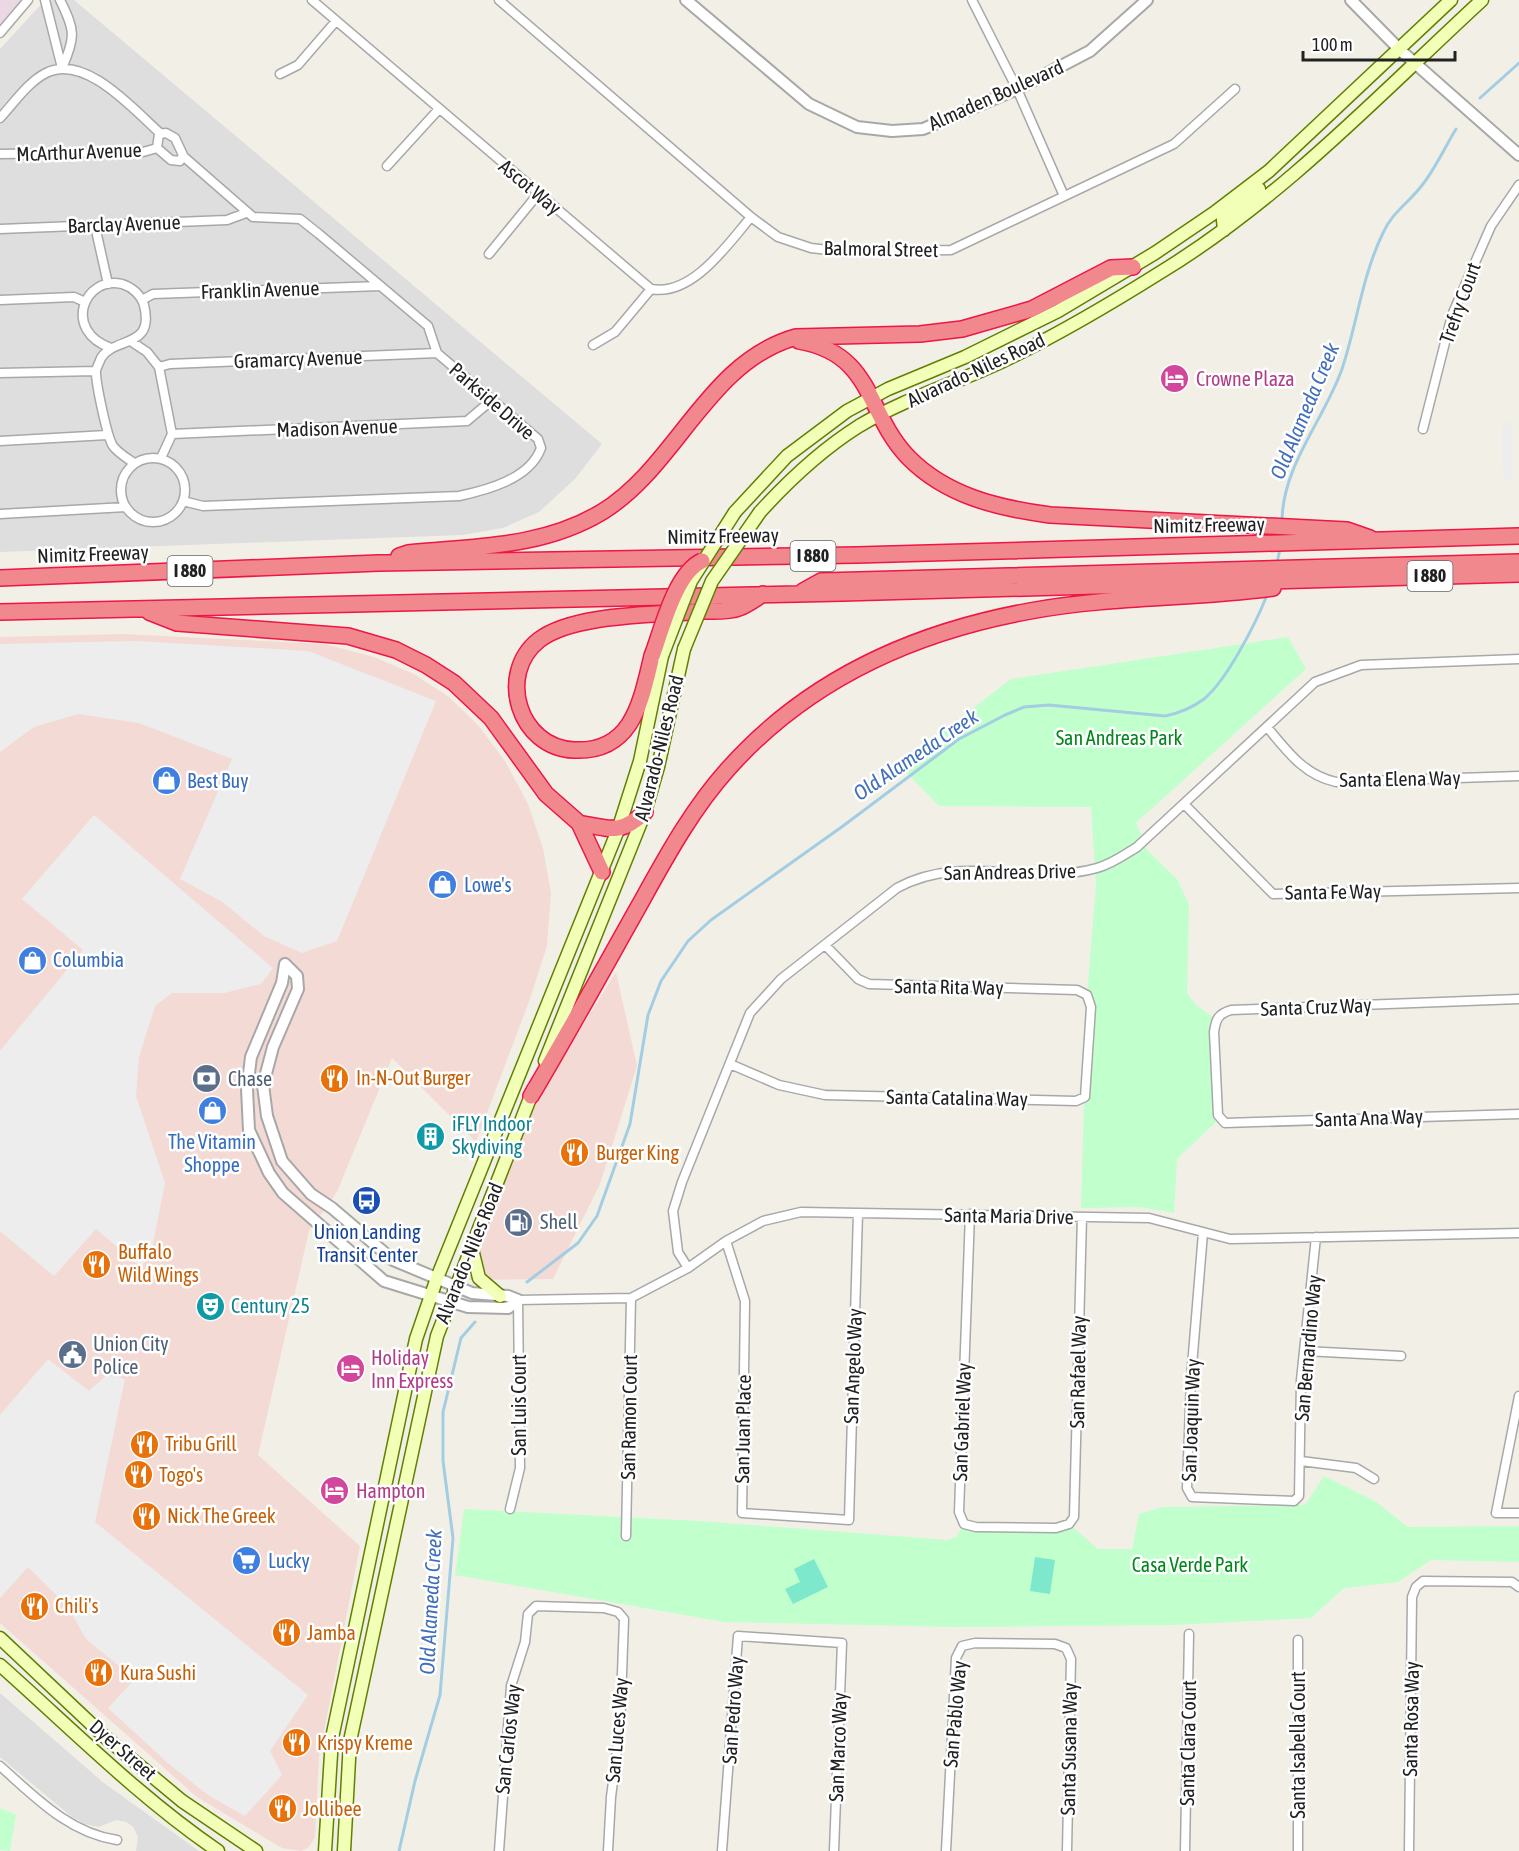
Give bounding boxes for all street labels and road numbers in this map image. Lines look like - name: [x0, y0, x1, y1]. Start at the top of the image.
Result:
- street label: Almaden Boulevard: [925, 55, 1067, 135]
- street label: McArthur Avenue: [16, 138, 142, 165]
- street label: Ascot Way: [495, 154, 566, 219]
- street label: Barclay Avenue: [67, 210, 181, 237]
- street label: Balmoral Street: [824, 236, 939, 261]
- street label: Trefry Court: [1434, 259, 1485, 346]
- street label: Franklin Avenue: [200, 276, 320, 303]
- street label: Alvarado-Niles Road: [903, 328, 1048, 412]
- street label: Gramarcy Avenue: [233, 345, 363, 372]
- street label: Parkside Drive: [445, 357, 540, 444]
- street label: Madison Avenue: [276, 414, 398, 441]
- street label: Nimitz Freeway: [1153, 512, 1265, 537]
- street label: Nimitz Freeway: [667, 523, 779, 548]
- street label: Nimitz Freeway: [37, 540, 149, 567]
- road number: I 880: [790, 541, 836, 571]
- road number: I 880: [168, 556, 213, 586]
- road number: I 880: [1408, 561, 1452, 591]
- street label: Alvarado-Niles Road: [629, 673, 688, 823]
- street label: Santa Elena Way: [1339, 766, 1461, 791]
- street label: San Andreas Drive: [944, 859, 1076, 884]
- street label: Santa Fe Way: [1285, 879, 1381, 904]
- street label: Santa Rita Way: [894, 974, 1004, 999]
- street label: Santa Cruz Way: [1260, 993, 1372, 1020]
- street label: Santa Catalina Way: [886, 1085, 1028, 1110]
- street label: Santa Ana Way: [1315, 1104, 1423, 1131]
- street label: Alvarado-Niles Road: [430, 1179, 507, 1326]
- street label: Santa Maria Drive: [944, 1203, 1074, 1228]
- street label: San Bernardino Way: [1290, 1274, 1325, 1422]
- street label: San Angelo Way: [839, 1308, 866, 1424]
- street label: San Rafael Way: [1065, 1315, 1090, 1429]
- street label: San Luis Court: [507, 1354, 530, 1456]
- street label: San Ramon Court: [616, 1354, 641, 1480]
- street label: San Joaquin Way: [1177, 1358, 1204, 1482]
- street label: San Gabriel Way: [948, 1362, 975, 1482]
- street label: San Juan Place: [730, 1374, 755, 1484]
- street label: San Pedro Way: [717, 1655, 748, 1764]
- street label: San Pablo Way: [938, 1660, 971, 1768]
- street label: Santa Rosa Way: [1398, 1661, 1423, 1777]
- street label: Santa Isabella Court: [1286, 1671, 1309, 1819]
- street label: San Luces Way: [600, 1677, 633, 1783]
- street label: Santa Clara Court: [1175, 1680, 1200, 1806]
- street label: Santa Susana Way: [1056, 1682, 1081, 1816]
- street label: San Carlos Way: [490, 1683, 525, 1795]
- street label: San Marco Way: [824, 1692, 851, 1802]
- street label: Dyer Street: [85, 1714, 162, 1785]

